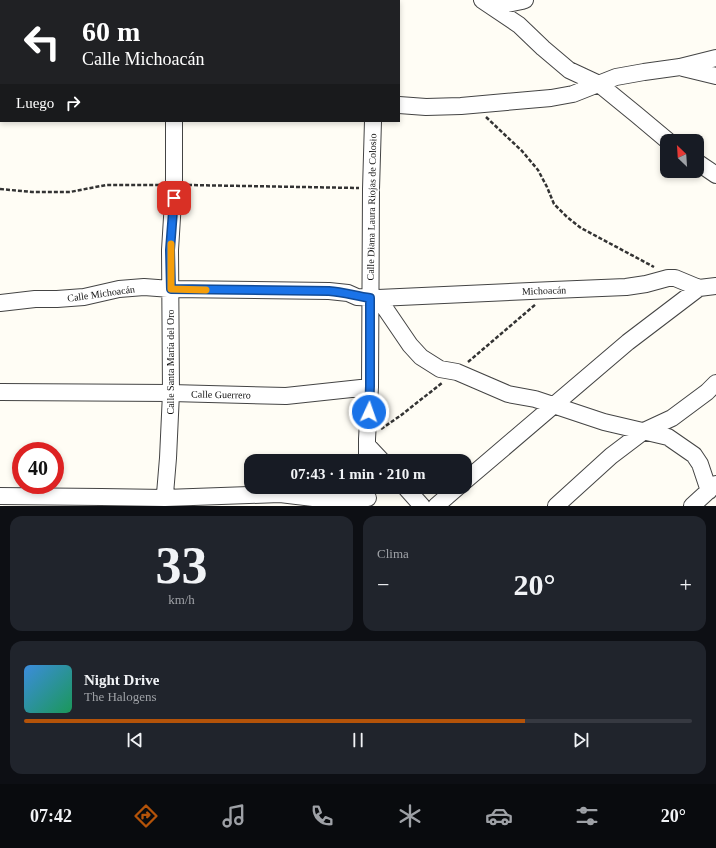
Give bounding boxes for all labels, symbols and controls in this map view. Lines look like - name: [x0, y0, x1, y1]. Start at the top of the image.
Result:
- icon: left: [16, 16, 68, 68]
- text: 60 m: [82, 16, 140, 47]
- text: Calle Michoacán: [82, 49, 204, 69]
- icon: right: [62, 92, 84, 114]
- text: Luego: [16, 95, 54, 111]
- street label: Calle Diana Laura Riojas de Colosio: [365, 133, 378, 281]
- north arrow: [660, 134, 704, 178]
- map controls: [660, 134, 704, 178]
- pin: [157, 181, 191, 215]
- icon: arrive: [163, 187, 185, 209]
- street label: Calle Michoacán: [67, 283, 136, 304]
- street label: Michoacán: [522, 284, 566, 297]
- street label: Calle Santa María del Oro: [165, 310, 176, 414]
- street label: Calle Guerrero: [191, 388, 251, 401]
- position arrow: [348, 391, 390, 433]
- speed limit sign: 40: [12, 442, 64, 494]
- text: 07:43 · 1 min · 210 m: [291, 466, 426, 482]
- text: 33: [156, 537, 208, 594]
- text: Clima: [377, 546, 409, 561]
- text: 20°: [514, 568, 556, 601]
- text: −: [377, 572, 389, 597]
- text: +: [680, 572, 692, 597]
- text: km/h: [168, 592, 195, 607]
- text: Night Drive: [84, 672, 159, 688]
- text: The Halogens: [84, 689, 157, 704]
- icon: previous: [124, 729, 146, 751]
- icon: pause: [347, 729, 369, 751]
- icon: next: [570, 729, 592, 751]
- icon: directions: [132, 802, 160, 830]
- icon: music: [220, 802, 248, 830]
- icon: phone: [308, 802, 336, 830]
- icon: climate: [396, 802, 424, 830]
- icon: car: [485, 802, 513, 830]
- icon: filters: [573, 802, 601, 830]
- text: 07:42: [30, 806, 72, 826]
- text: 20°: [661, 806, 686, 826]

